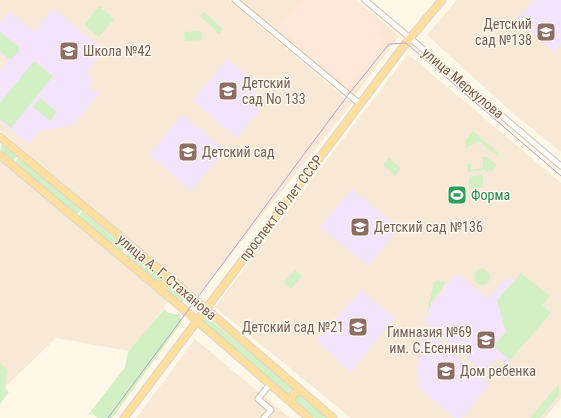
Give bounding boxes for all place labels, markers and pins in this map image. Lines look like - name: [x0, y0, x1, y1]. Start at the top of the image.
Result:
- place label: Детский сад №138: [475, 16, 532, 48]
- school or university icon: Детский сад №138: [535, 21, 557, 43]
- school or university icon: Школа №42: [58, 40, 80, 62]
- place label: Школа №42: [83, 43, 151, 59]
- place label: Детский сад No 133: [242, 75, 306, 107]
- school or university icon: Детский сад No 133: [217, 80, 239, 102]
- school or university icon: Детский сад: [177, 141, 199, 163]
- place label: Детский сад: [202, 144, 275, 160]
- sports icon: Форма: [446, 184, 468, 206]
- place label: Форма: [471, 187, 510, 203]
- school or university icon: Детский сад №136: [349, 216, 371, 238]
- place label: Детский сад №136: [374, 219, 483, 235]
- school or university icon: Детский сад №21: [347, 316, 369, 338]
- place label: Детский сад №21: [242, 319, 344, 335]
- place label: Гимназия №69 им. С.Есенина: [387, 324, 472, 356]
- school or university icon: Гимназия №69 им. С.Есенина: [475, 329, 497, 351]
- school or university icon: Дом ребенка: [435, 360, 457, 382]
- place label: Дом ребенка: [460, 363, 536, 379]

